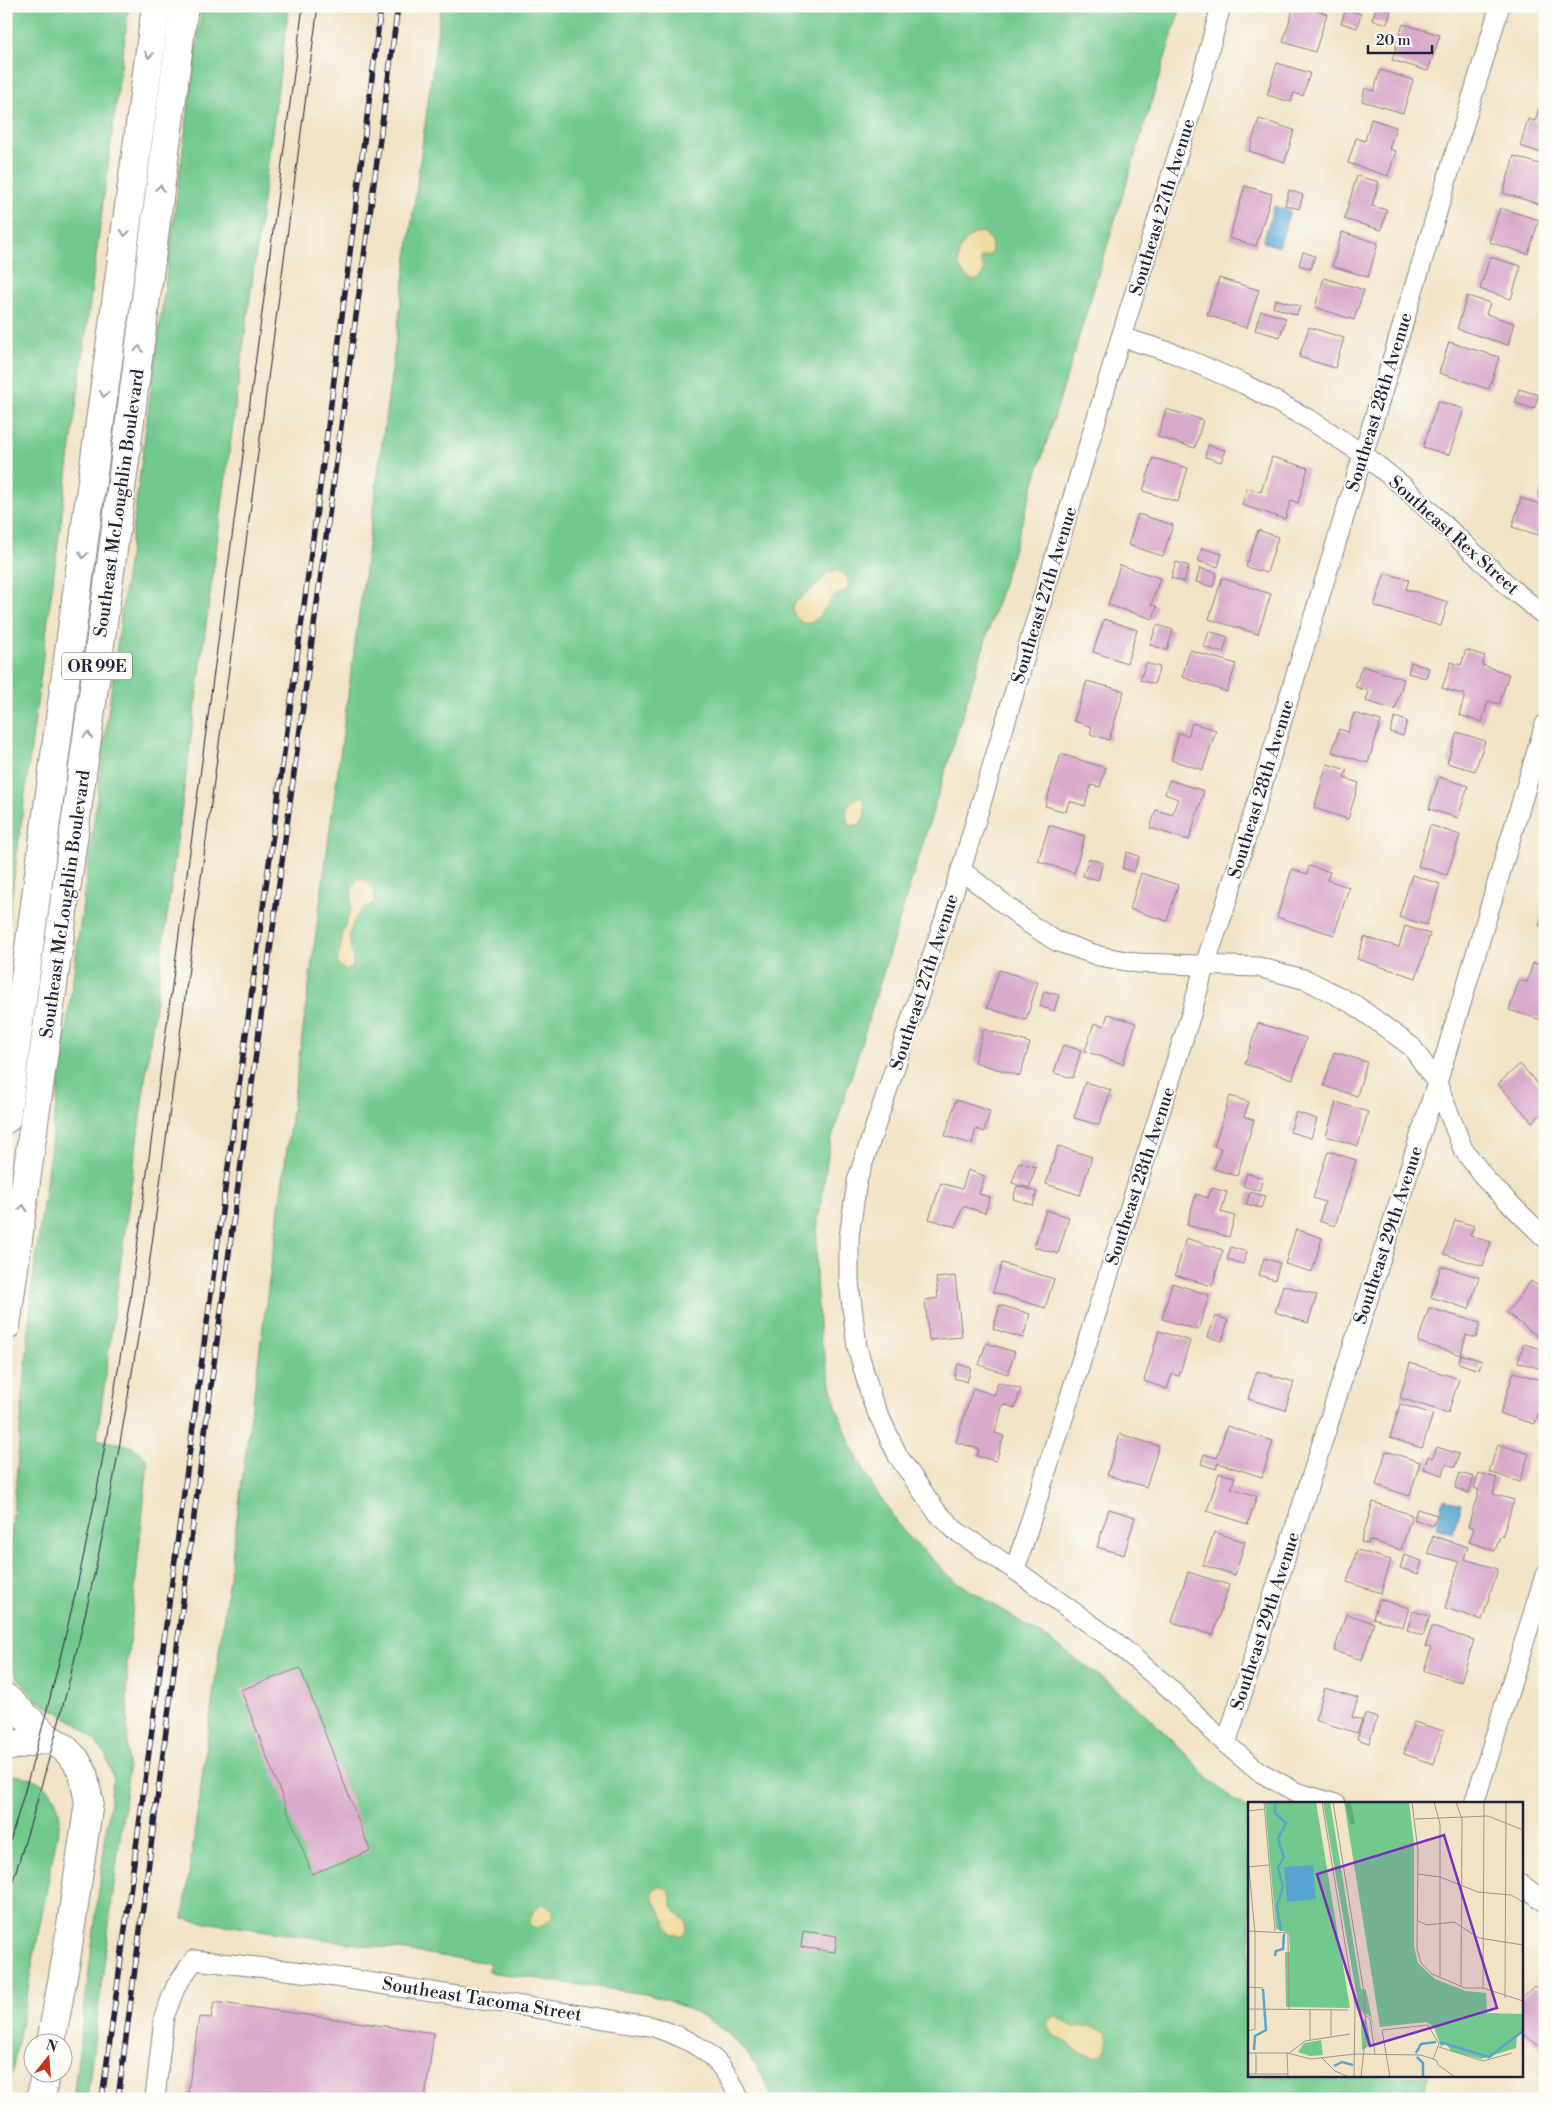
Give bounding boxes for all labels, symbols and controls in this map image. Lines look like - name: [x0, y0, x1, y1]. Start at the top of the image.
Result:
- scale bar: [1368, 22, 1432, 54]
- text: 20 m: [1376, 31, 1411, 50]
- one-way arrow: [144, 51, 155, 59]
- street label: Southeast 27th Avenue: [1125, 116, 1200, 298]
- one-way arrow: [154, 183, 165, 191]
- one-way arrow: [120, 229, 131, 237]
- street label: Southeast 28th Avenue: [1341, 310, 1418, 494]
- one-way arrow: [133, 344, 144, 352]
- street label: Southeast McLoughlin Boulevard: [89, 367, 150, 639]
- one-way arrow: [99, 390, 109, 398]
- street label: Southeast Rex Street: [1384, 471, 1524, 600]
- street label: Southeast 27th Avenue: [1007, 504, 1082, 686]
- one-way arrow: [78, 552, 89, 560]
- road number: OR 99E: [62, 652, 132, 679]
- street label: Southeast 28th Avenue: [1223, 697, 1300, 881]
- one-way arrow: [82, 731, 93, 739]
- street label: Southeast McLoughlin Boulevard: [35, 768, 96, 1040]
- street label: Southeast 27th Avenue: [885, 891, 964, 1073]
- street label: Southeast 28th Avenue: [1101, 1084, 1180, 1268]
- street label: Southeast 29th Avenue: [1349, 1143, 1428, 1327]
- one-way arrow: [17, 1204, 28, 1212]
- street label: Southeast 29th Avenue: [1226, 1529, 1305, 1713]
- inset map: [1248, 1802, 1524, 2078]
- street label: Southeast Tacoma Street: [380, 1972, 584, 2027]
- north arrow: [22, 2032, 72, 2082]
- text: N: [44, 2036, 59, 2057]

